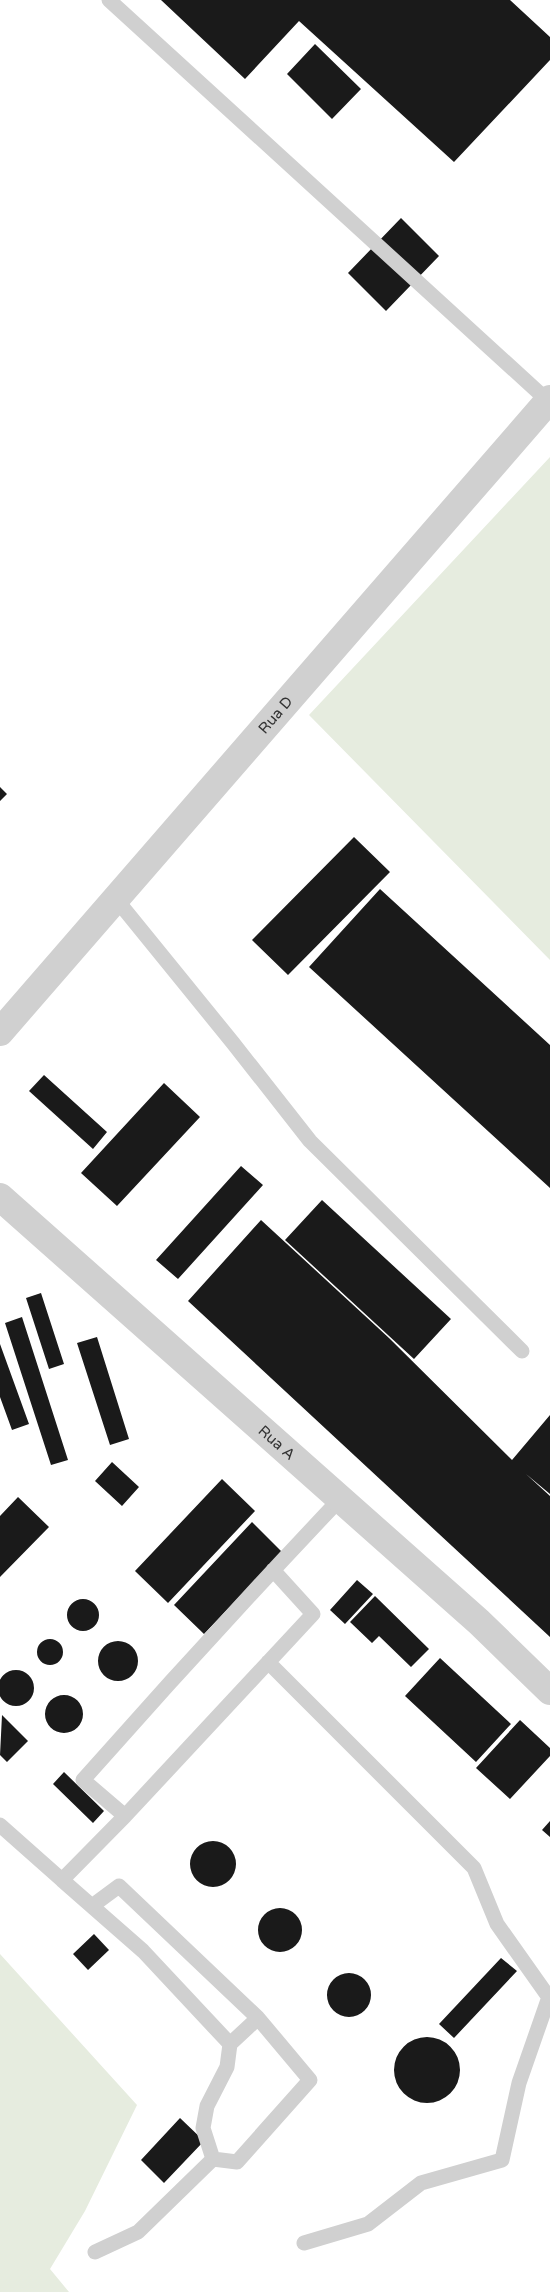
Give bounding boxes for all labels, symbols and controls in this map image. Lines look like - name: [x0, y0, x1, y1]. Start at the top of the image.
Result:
- street label: Rua D: [254, 693, 297, 737]
- street label: Rua A: [255, 1421, 299, 1464]

